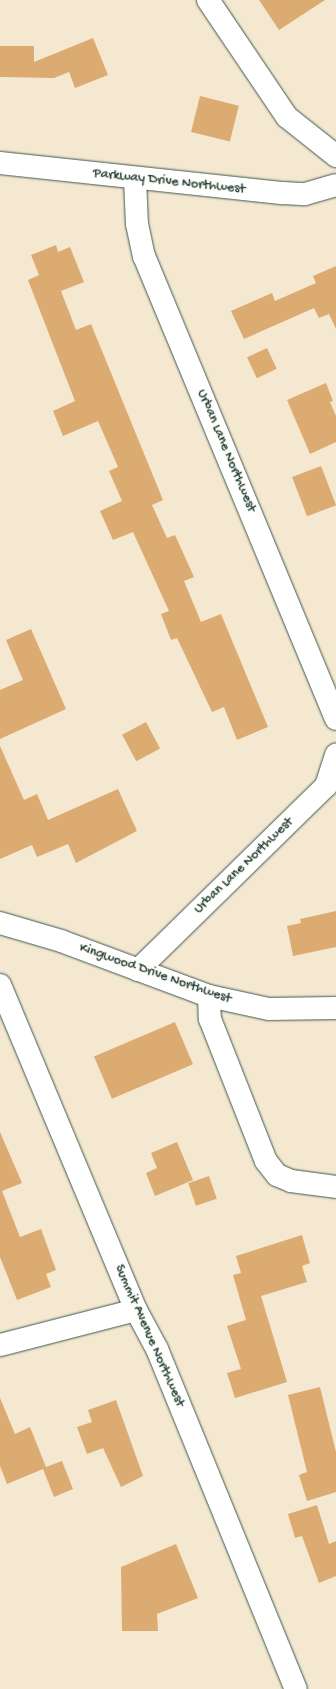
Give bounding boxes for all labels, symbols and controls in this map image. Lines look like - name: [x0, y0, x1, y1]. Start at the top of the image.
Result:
- street label: Parkway Drive Northwest: [92, 166, 246, 198]
- street label: Urban Lane Northwest: [193, 387, 259, 515]
- street label: Urban Lane Northwest: [191, 814, 297, 918]
- street label: Kingwood Drive Northwest: [77, 940, 233, 1008]
- street label: Summit Avenue Northwest: [110, 1262, 188, 1410]

